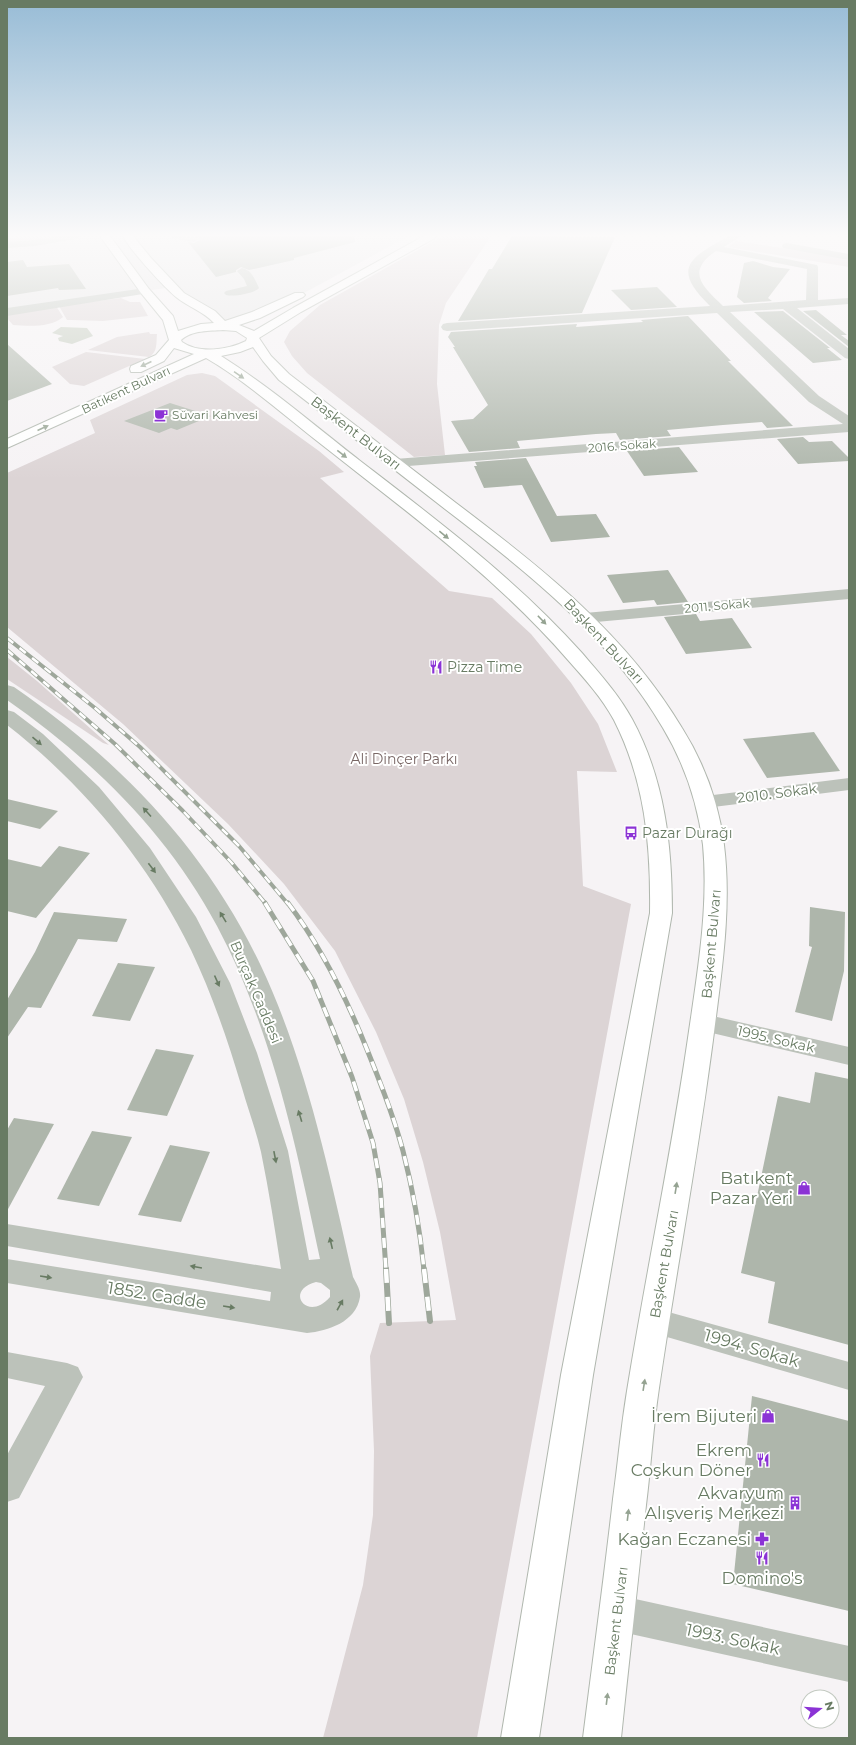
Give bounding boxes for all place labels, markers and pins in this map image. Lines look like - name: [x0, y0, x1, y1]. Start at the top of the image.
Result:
- cafe icon: Süvari Kahvesi: [153, 407, 169, 423]
- place label: Süvari Kahvesi: [172, 407, 258, 422]
- place label: Pizza Time: [447, 658, 522, 676]
- restaurant icon: Pizza Time: [428, 659, 444, 675]
- place label: Pazar Durağı: [642, 824, 732, 842]
- bus stop icon: Pazar Durağı: [623, 825, 639, 841]
- place label: Batıkent Pazar Yeri: [710, 1168, 793, 1208]
- shop icon: Batıkent Pazar Yeri: [796, 1180, 812, 1196]
- place label: İrem Bijuteri: [651, 1406, 757, 1426]
- shop icon: İrem Bijuteri: [760, 1408, 776, 1424]
- place label: Ekrem Coşkun Döner: [631, 1440, 752, 1480]
- restaurant icon: Ekrem Coşkun Döner: [755, 1452, 771, 1468]
- place label: Akvaryum Alışveriş Merkezi: [645, 1483, 784, 1523]
- building icon: Akvaryum Alışveriş Merkezi: [787, 1495, 803, 1511]
- place label: Kağan Eczanesi: [617, 1529, 751, 1549]
- pharmacy icon: Kağan Eczanesi: [754, 1531, 770, 1547]
- restaurant icon: Domino's: [754, 1550, 770, 1566]
- place label: Domino's: [722, 1568, 802, 1588]

